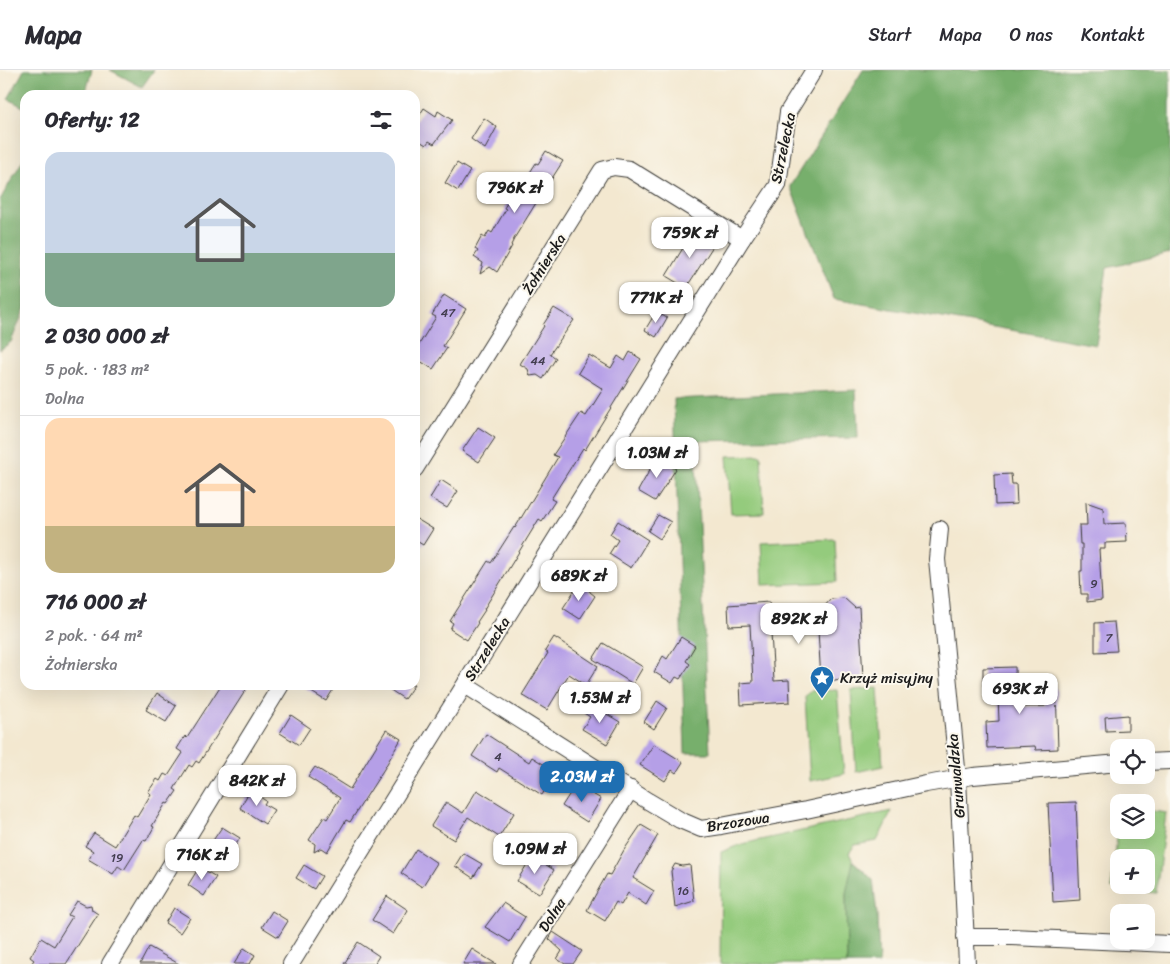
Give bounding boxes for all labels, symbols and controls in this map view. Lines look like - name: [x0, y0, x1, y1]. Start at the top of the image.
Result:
- text: Mapa: [25, 14, 81, 56]
- text: Start: [868, 19, 911, 51]
- text: Mapa: [939, 19, 982, 51]
- text: O nas: [1010, 19, 1053, 51]
- text: Kontakt: [1081, 19, 1145, 51]
- text: Oferty: 12: [45, 101, 140, 139]
- icon: filters: [367, 106, 395, 134]
- street label: Strzelecka: [763, 110, 803, 186]
- pin: 796K zł: [469, 172, 561, 214]
- text: 796K zł: [488, 173, 542, 202]
- icon: home: [175, 185, 265, 275]
- pin: 759K zł: [644, 216, 736, 259]
- text: 759K zł: [662, 218, 718, 247]
- street label: Żołnierska: [515, 228, 573, 300]
- pin: 771K zł: [610, 282, 702, 324]
- text: 771K zł: [630, 283, 682, 312]
- house number: 47: [441, 302, 456, 324]
- text: 2 030 000 zł: [45, 317, 168, 355]
- house number: 44: [530, 350, 546, 372]
- text: 5 pok. · 183 m²: [45, 355, 149, 384]
- text: Dolna: [45, 384, 84, 413]
- pin: 1.03M zł: [605, 436, 709, 479]
- text: 1.03M zł: [627, 438, 687, 467]
- icon: home: [175, 450, 265, 540]
- pin: 689K zł: [533, 560, 625, 602]
- text: 689K zł: [551, 561, 607, 590]
- house number: 9: [1090, 573, 1098, 595]
- text: 716 000 zł: [45, 583, 146, 621]
- pin: 892K zł: [753, 602, 845, 645]
- text: 892K zł: [771, 604, 827, 633]
- street label: Strzelecka: [457, 611, 517, 686]
- text: 2 pok. · 64 m²: [45, 621, 143, 650]
- house number: 7: [1106, 627, 1114, 649]
- text: Żołnierska: [45, 650, 117, 679]
- place icon: Krzyż misyjny: [809, 665, 835, 699]
- place label: Krzyż misyjny: [840, 665, 933, 691]
- pin: 693K zł: [974, 672, 1066, 715]
- text: 693K zł: [993, 674, 1047, 703]
- pin: 1.53M zł: [548, 682, 652, 724]
- text: 1.53M zł: [570, 683, 630, 712]
- street label: Grunwaldzka: [939, 732, 973, 819]
- map controls: [1110, 739, 1155, 949]
- button: locate: [1110, 739, 1155, 784]
- house number: 4: [494, 746, 502, 768]
- pin: 2.03M zł: [530, 760, 634, 803]
- text: 2.03M zł: [550, 762, 614, 791]
- pin: 842K zł: [211, 764, 303, 807]
- text: 842K zł: [229, 766, 285, 795]
- button: layers: [1110, 794, 1155, 839]
- street label: Brzozowa: [705, 804, 772, 840]
- pin: 1.09M zł: [483, 832, 587, 875]
- text: 1.09M zł: [504, 834, 566, 863]
- pin: 716K zł: [156, 838, 248, 881]
- text: 716K zł: [176, 840, 228, 869]
- house number: 19: [111, 847, 123, 869]
- button: +: [1110, 849, 1155, 894]
- house number: 16: [677, 880, 689, 902]
- street label: Dolna: [531, 892, 573, 937]
- button: −: [1110, 904, 1155, 949]

